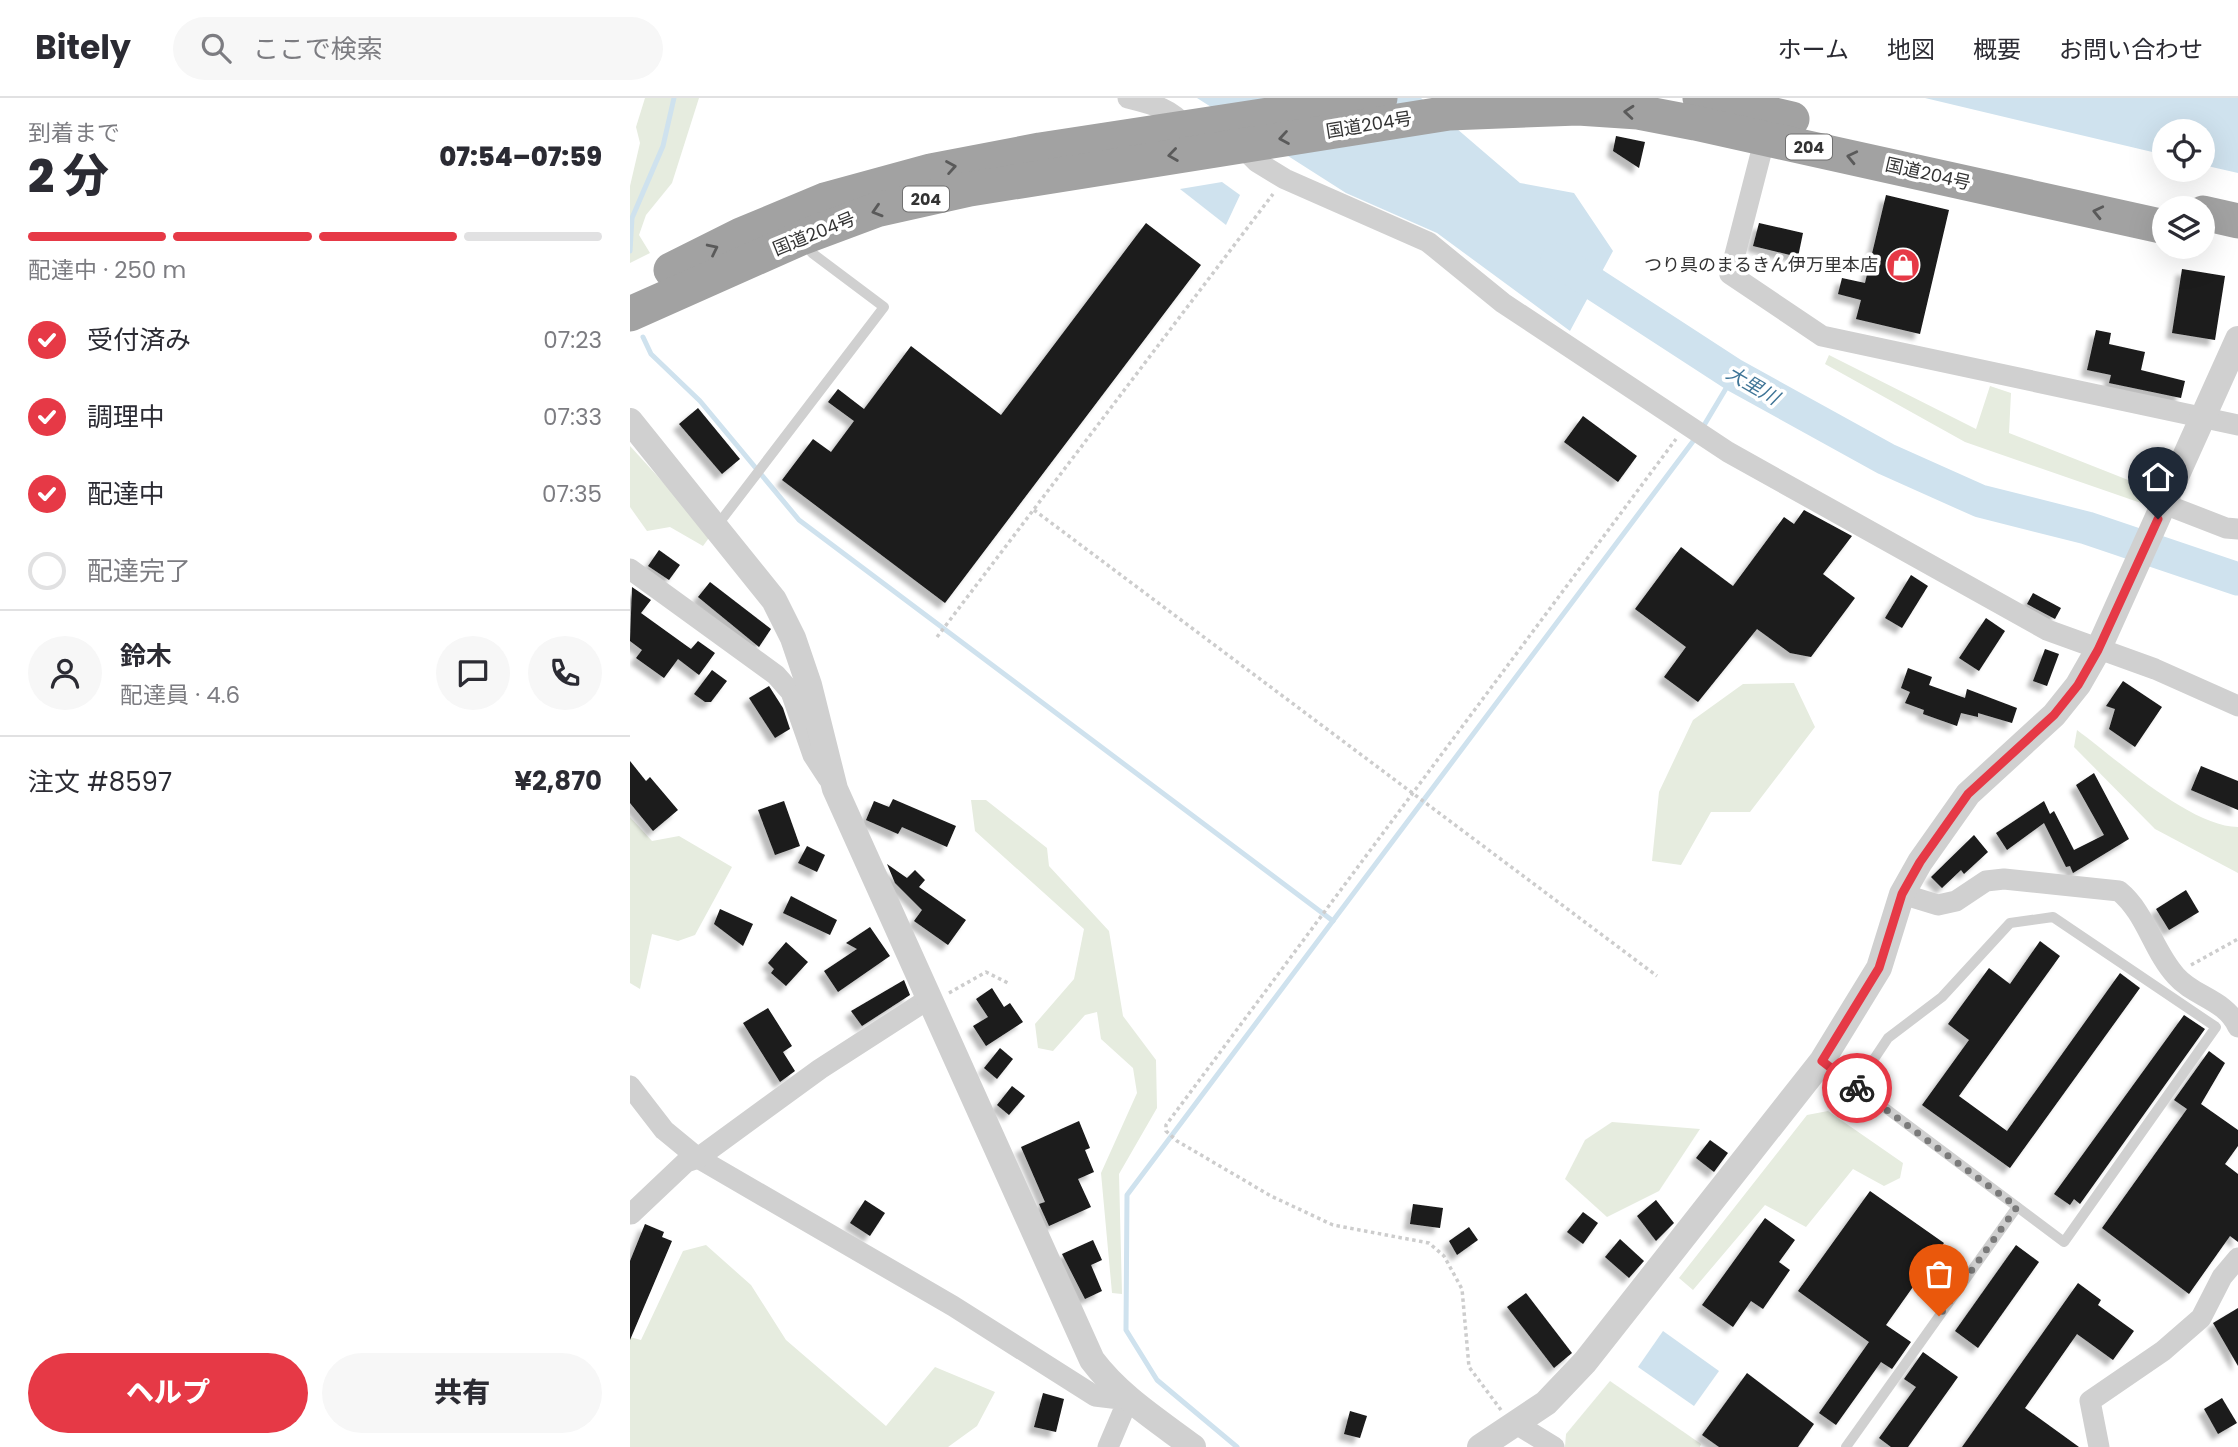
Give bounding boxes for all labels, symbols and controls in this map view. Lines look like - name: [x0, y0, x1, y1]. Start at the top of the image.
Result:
- search box: [173, 17, 663, 80]
- text: Bitely: [35, 24, 131, 71]
- icon: search: [197, 29, 235, 67]
- text: ここで検索: [253, 31, 383, 67]
- text: ホーム: [1778, 33, 1849, 66]
- text: 地図: [1887, 33, 1935, 66]
- text: 概要: [1973, 33, 2021, 66]
- text: お問い合わせ: [2059, 33, 2203, 66]
- street label: 国道204号: [1324, 105, 1414, 144]
- one-way arrow: [1624, 105, 1635, 120]
- text: 到着まで: [28, 117, 120, 149]
- map controls: [2152, 119, 2215, 259]
- button: locate: [2152, 119, 2215, 182]
- one-way arrow: [1278, 130, 1290, 145]
- road number: 204: [1786, 134, 1832, 159]
- text: 07:54–07:59: [439, 139, 602, 175]
- text: 2 分: [28, 144, 109, 208]
- one-way arrow: [1167, 147, 1178, 162]
- one-way arrow: [1846, 151, 1858, 165]
- street label: 国道204号: [1883, 152, 1973, 195]
- one-way arrow: [945, 160, 957, 175]
- road number: 204: [903, 186, 949, 212]
- button: layers: [2152, 196, 2215, 259]
- one-way arrow: [871, 202, 883, 217]
- street label: 国道204号: [769, 206, 859, 261]
- one-way arrow: [2092, 206, 2104, 221]
- one-way arrow: [706, 243, 718, 257]
- shop icon: つり具のまるきん伊万里本店: [1884, 246, 1922, 284]
- place label: つり具のまるきん伊万里本店: [1644, 252, 1878, 277]
- text: 配達中 · 250 m: [28, 254, 186, 286]
- icon: check: [28, 321, 66, 359]
- text: 受付済み: [87, 322, 191, 358]
- text: 07:23: [543, 324, 602, 356]
- water label: 大里川: [1721, 359, 1786, 412]
- icon: check: [28, 398, 66, 436]
- text: 調理中: [87, 399, 165, 435]
- text: 07:33: [543, 401, 602, 433]
- pin: [2128, 447, 2188, 519]
- icon: home: [2139, 458, 2177, 496]
- icon: check: [28, 475, 66, 513]
- text: 配達中: [87, 476, 165, 512]
- text: 07:35: [542, 478, 602, 510]
- text: 配達完了: [87, 553, 191, 589]
- button: person: [28, 636, 102, 710]
- button: chat: [436, 636, 510, 710]
- button: phone: [528, 636, 602, 710]
- text: 鈴木: [120, 638, 172, 674]
- text: 配達員 · 4.6: [120, 679, 240, 711]
- text: ¥2,870: [515, 763, 602, 799]
- text: 注文 #8597: [28, 764, 172, 800]
- courier: [1822, 1053, 1892, 1123]
- icon: bike: [1838, 1069, 1876, 1107]
- pin: [1909, 1244, 1969, 1316]
- icon: bag: [1920, 1255, 1958, 1293]
- button: ヘルプ: [28, 1353, 308, 1433]
- button: 共有: [322, 1353, 602, 1433]

